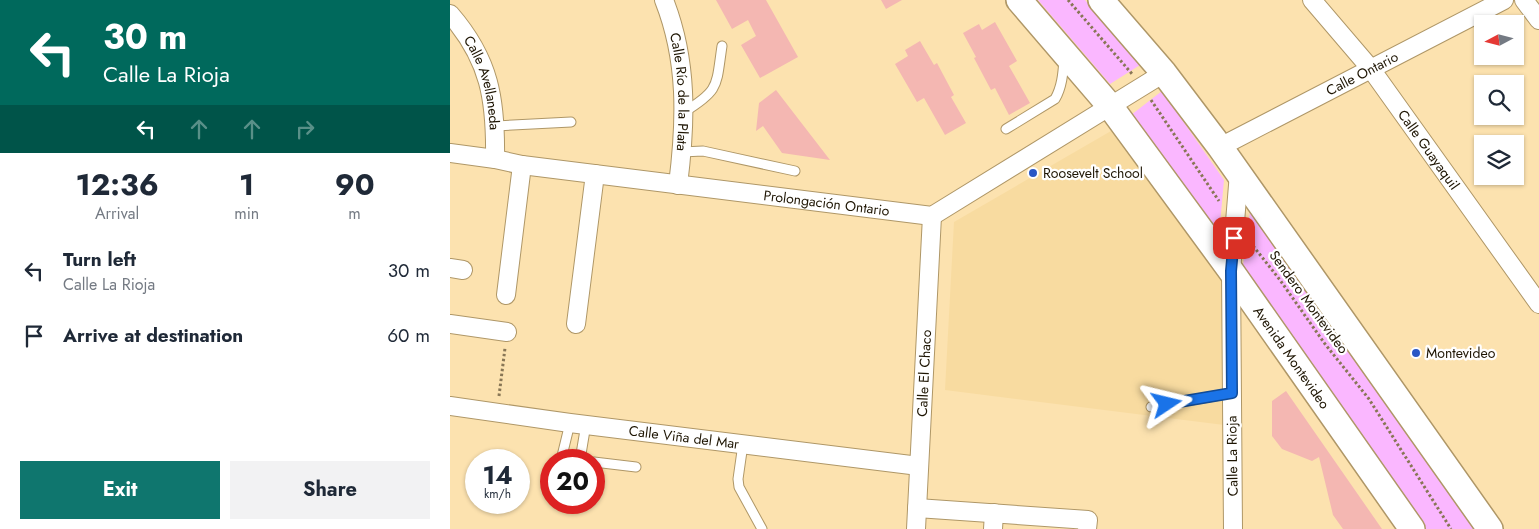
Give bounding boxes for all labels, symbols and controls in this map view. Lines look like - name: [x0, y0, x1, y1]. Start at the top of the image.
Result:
- text: 30 m: [103, 12, 187, 62]
- north arrow: [1474, 15, 1524, 65]
- map controls: [1474, 15, 1524, 185]
- icon: left: [20, 20, 85, 85]
- street label: Calle Río de la Plata: [665, 31, 693, 152]
- street label: Calle Avellaneda: [459, 32, 505, 130]
- street label: Calle Ontario: [1322, 46, 1402, 100]
- text: Calle La Rioja: [103, 58, 230, 90]
- button: search: [1474, 75, 1524, 125]
- street label: Calle Guayaquil: [1393, 106, 1464, 194]
- icon: left: [132, 115, 160, 143]
- icon: ahead: [185, 115, 213, 143]
- icon: ahead: [238, 115, 266, 143]
- icon: right: [291, 115, 319, 143]
- button: layers: [1474, 135, 1524, 185]
- text: 12:36: [75, 163, 159, 206]
- text: 1: [239, 163, 254, 206]
- text: 90: [335, 163, 375, 206]
- place label: Roosevelt School: [1043, 163, 1143, 183]
- marker: Roosevelt School: [1027, 167, 1039, 179]
- street label: Prolongación Ontario: [762, 185, 891, 221]
- text: Arrival: [95, 202, 139, 225]
- text: min: [234, 202, 259, 225]
- text: m: [348, 202, 361, 225]
- pin: [1213, 217, 1255, 259]
- icon: arrive: [1220, 224, 1248, 252]
- text: Turn left: [63, 246, 136, 273]
- street label: Sendero Montevideo: [1265, 246, 1354, 358]
- icon: left: [20, 257, 48, 285]
- text: 30 m: [388, 257, 430, 284]
- text: Calle La Rioja: [63, 273, 155, 296]
- street label: Avenida Montevideo: [1249, 302, 1335, 413]
- icon: arrive: [20, 322, 48, 350]
- text: Arrive at destination: [63, 322, 243, 349]
- text: 60 m: [387, 322, 430, 349]
- street label: Calle El Chaco: [912, 329, 936, 417]
- place label: Montevideo: [1426, 343, 1496, 363]
- marker: Montevideo: [1410, 347, 1422, 359]
- position arrow: [1140, 377, 1192, 429]
- street label: Calle La Rioja: [1221, 415, 1243, 497]
- street label: Calle Viña del Mar: [628, 420, 740, 454]
- speed limit sign: 20: [540, 449, 605, 514]
- text: 14: [482, 457, 513, 493]
- button: Exit: [20, 461, 220, 519]
- button: Share: [230, 461, 430, 519]
- text: km/h: [484, 485, 511, 503]

